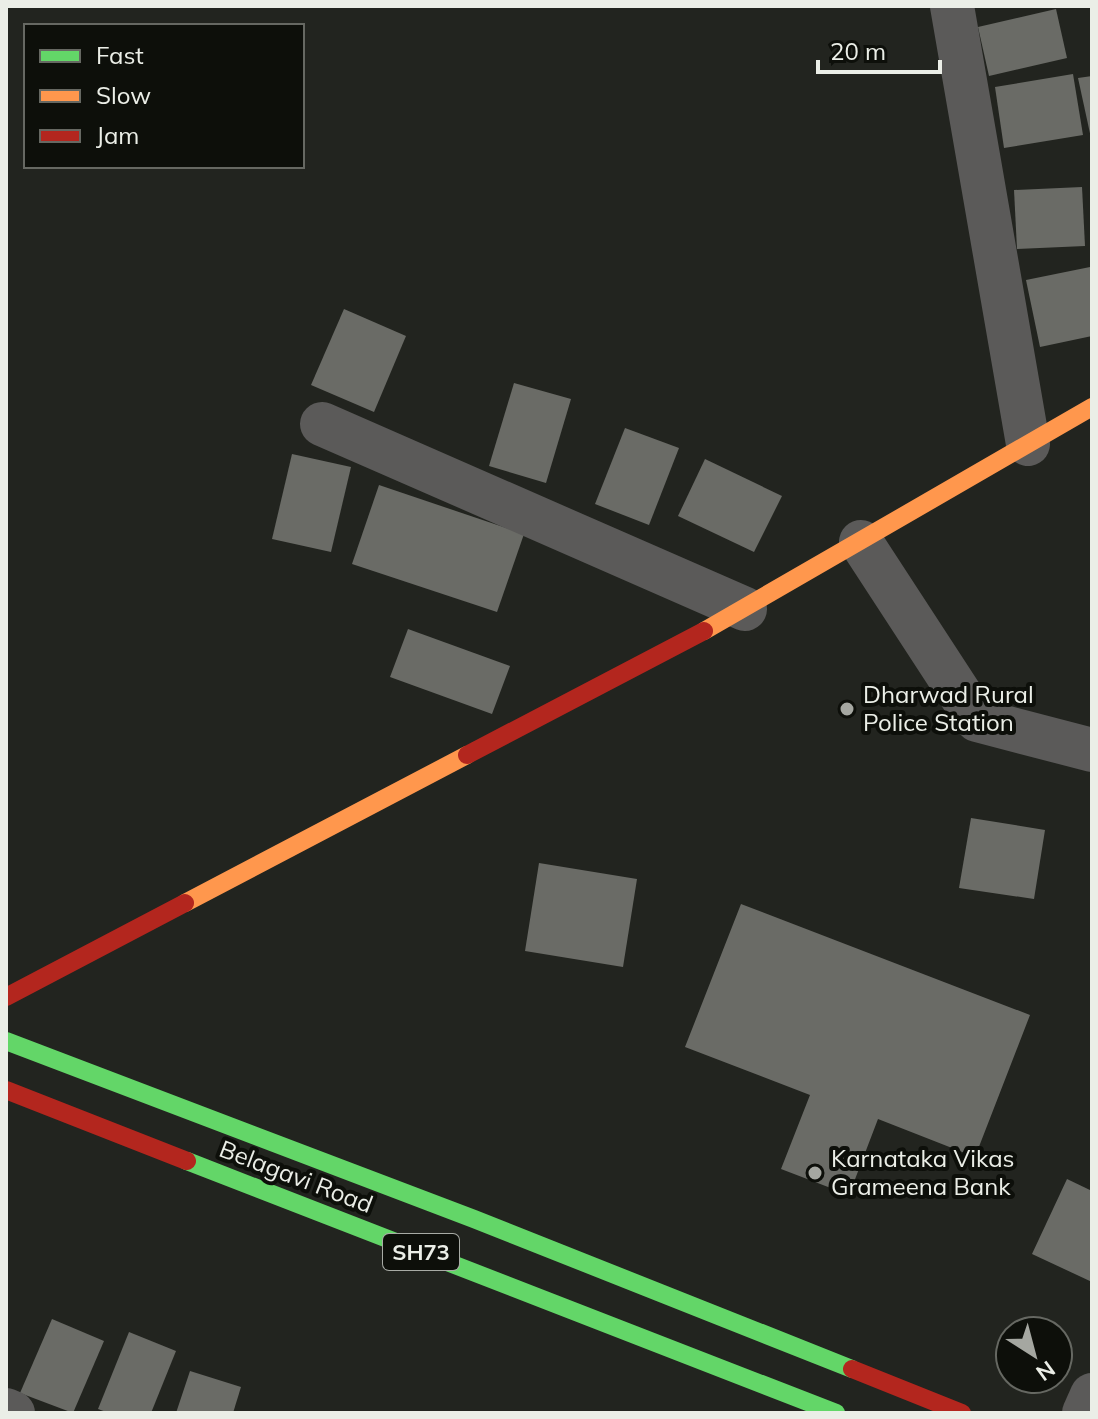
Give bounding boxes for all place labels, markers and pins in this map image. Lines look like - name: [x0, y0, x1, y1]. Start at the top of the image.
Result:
- place label: Dharwad Rural Police Station: [863, 679, 1034, 737]
- marker: Dharwad Rural Police Station: [838, 700, 856, 718]
- place label: Karnataka Vikas Grameena Bank: [831, 1143, 1015, 1201]
- marker: Karnataka Vikas Grameena Bank: [806, 1164, 824, 1182]

